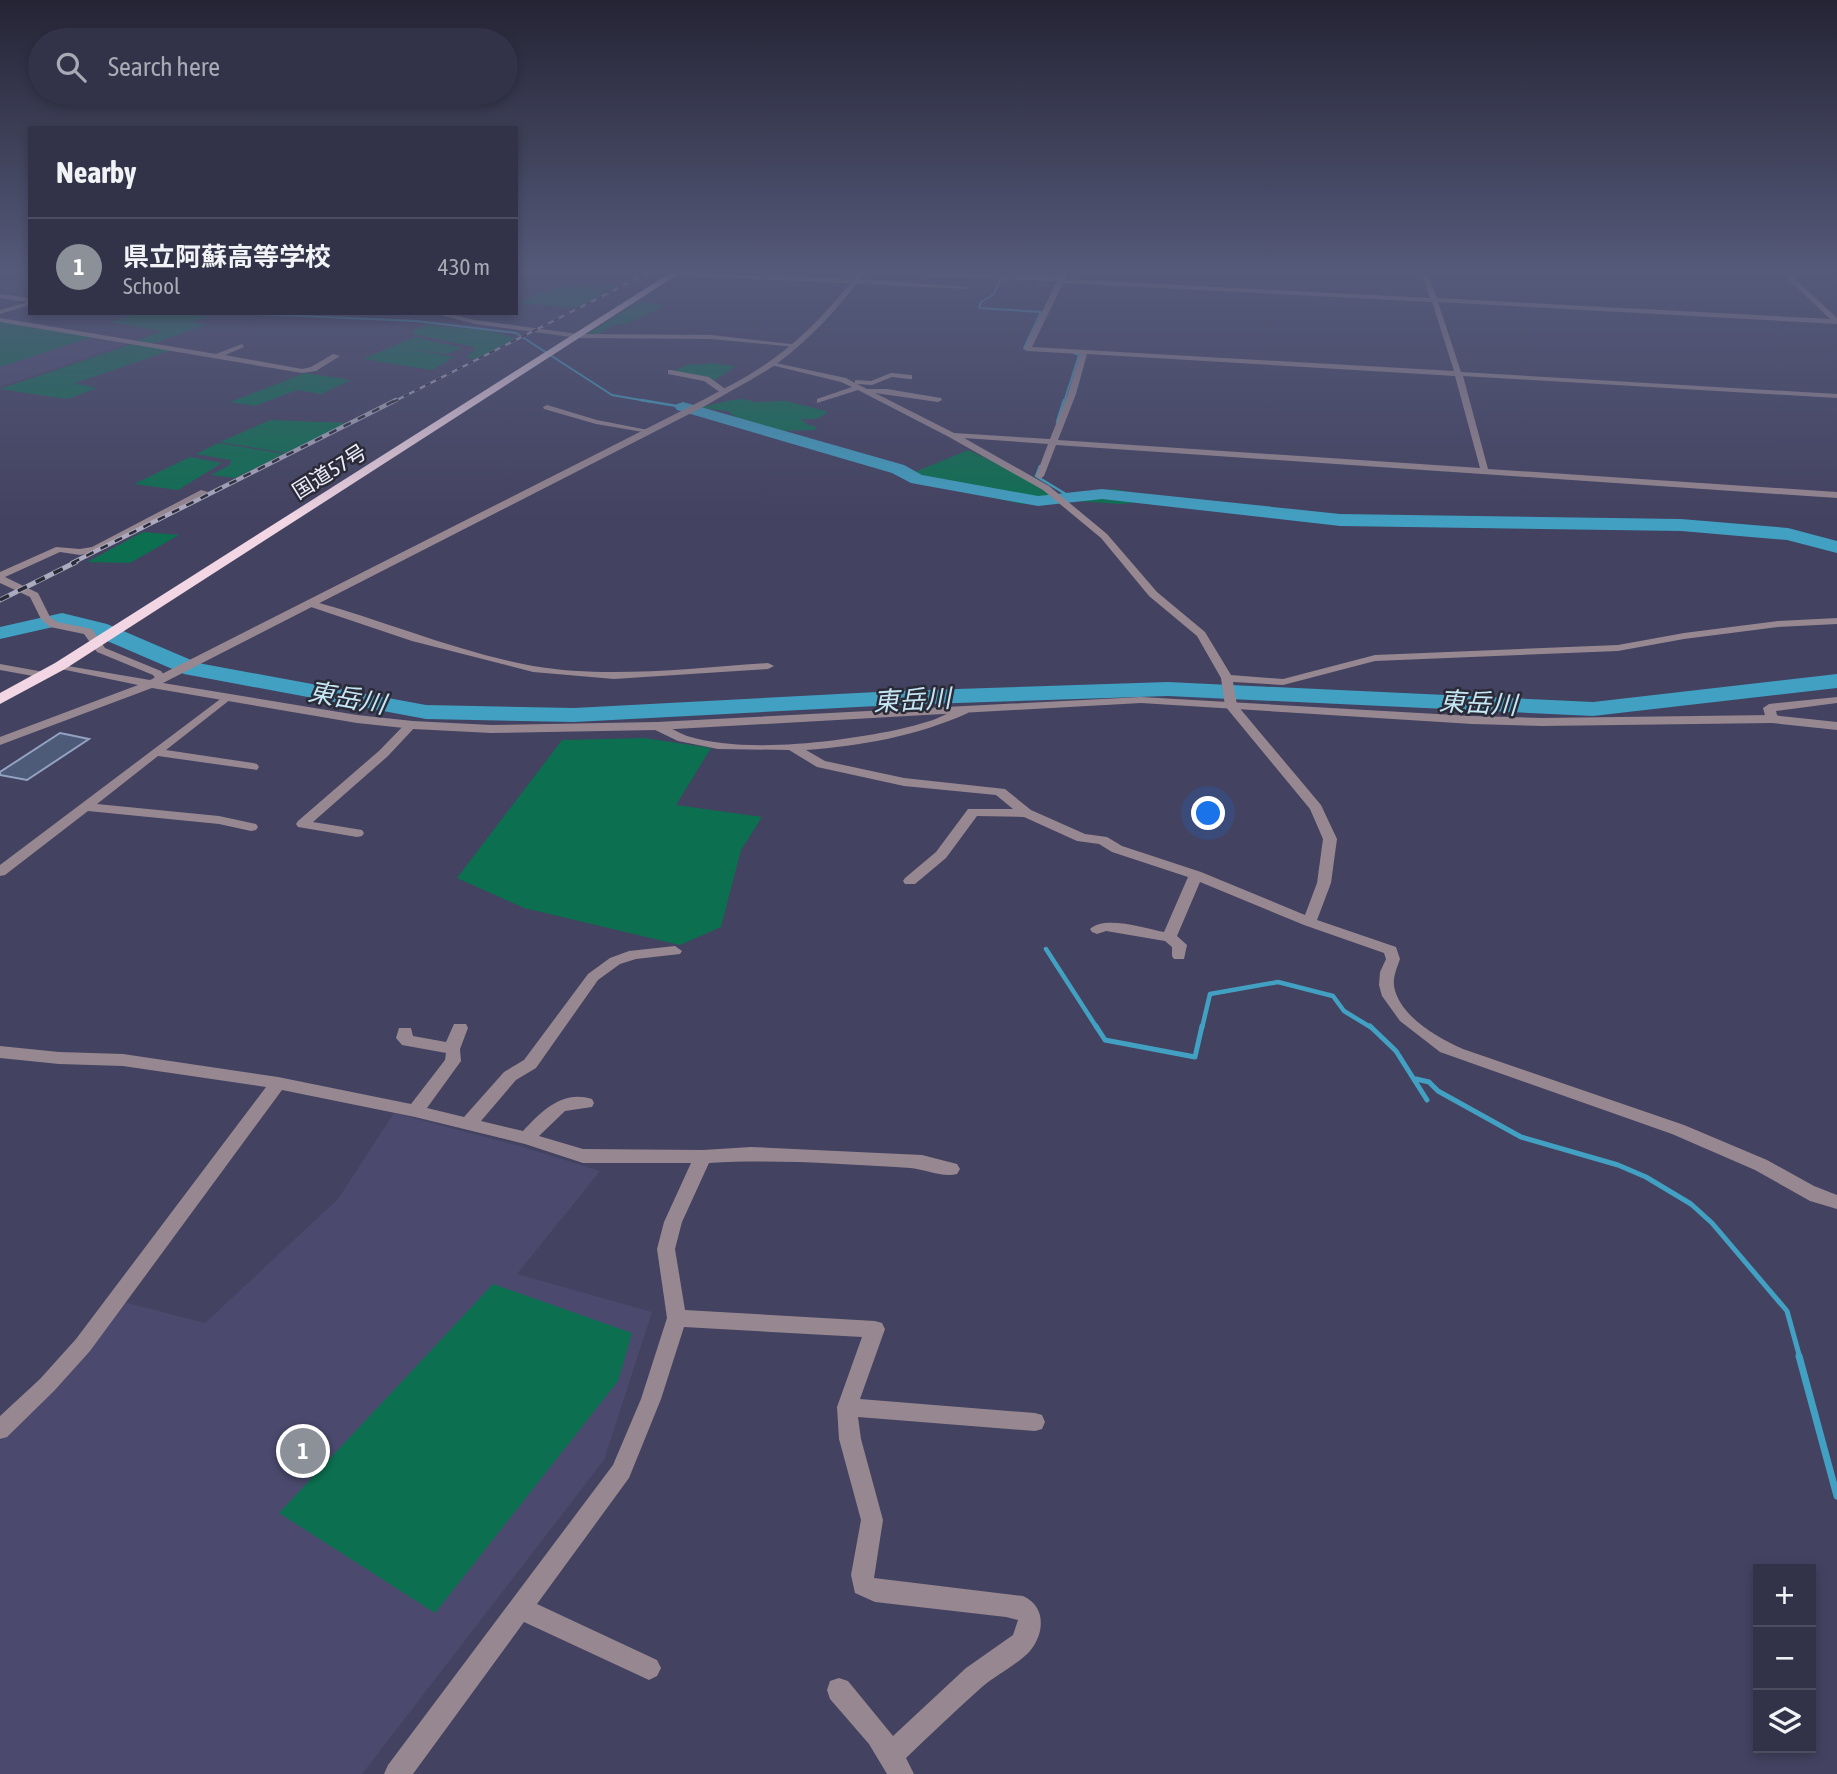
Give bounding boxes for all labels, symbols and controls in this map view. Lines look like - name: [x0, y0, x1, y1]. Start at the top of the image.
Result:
- search box: [28, 28, 518, 105]
- icon: search: [52, 48, 90, 86]
- text: Search here: [108, 52, 220, 82]
- text: Nearby: [56, 155, 136, 189]
- text: 県立阿蘇高等学校: [123, 242, 331, 272]
- text: 1: [74, 254, 84, 280]
- text: 430 m: [438, 254, 490, 280]
- text: School: [123, 273, 180, 299]
- street label: 国道57号: [288, 439, 370, 503]
- water label: 東岳川: [306, 676, 391, 720]
- water label: 東岳川: [872, 683, 955, 717]
- water label: 東岳川: [1438, 686, 1521, 720]
- your location: [1191, 796, 1225, 830]
- pin: 1: [280, 1425, 326, 1477]
- map controls: [1753, 1564, 1816, 1753]
- button: +: [1753, 1564, 1816, 1627]
- button: −: [1753, 1627, 1816, 1690]
- button: layers: [1753, 1690, 1816, 1753]

